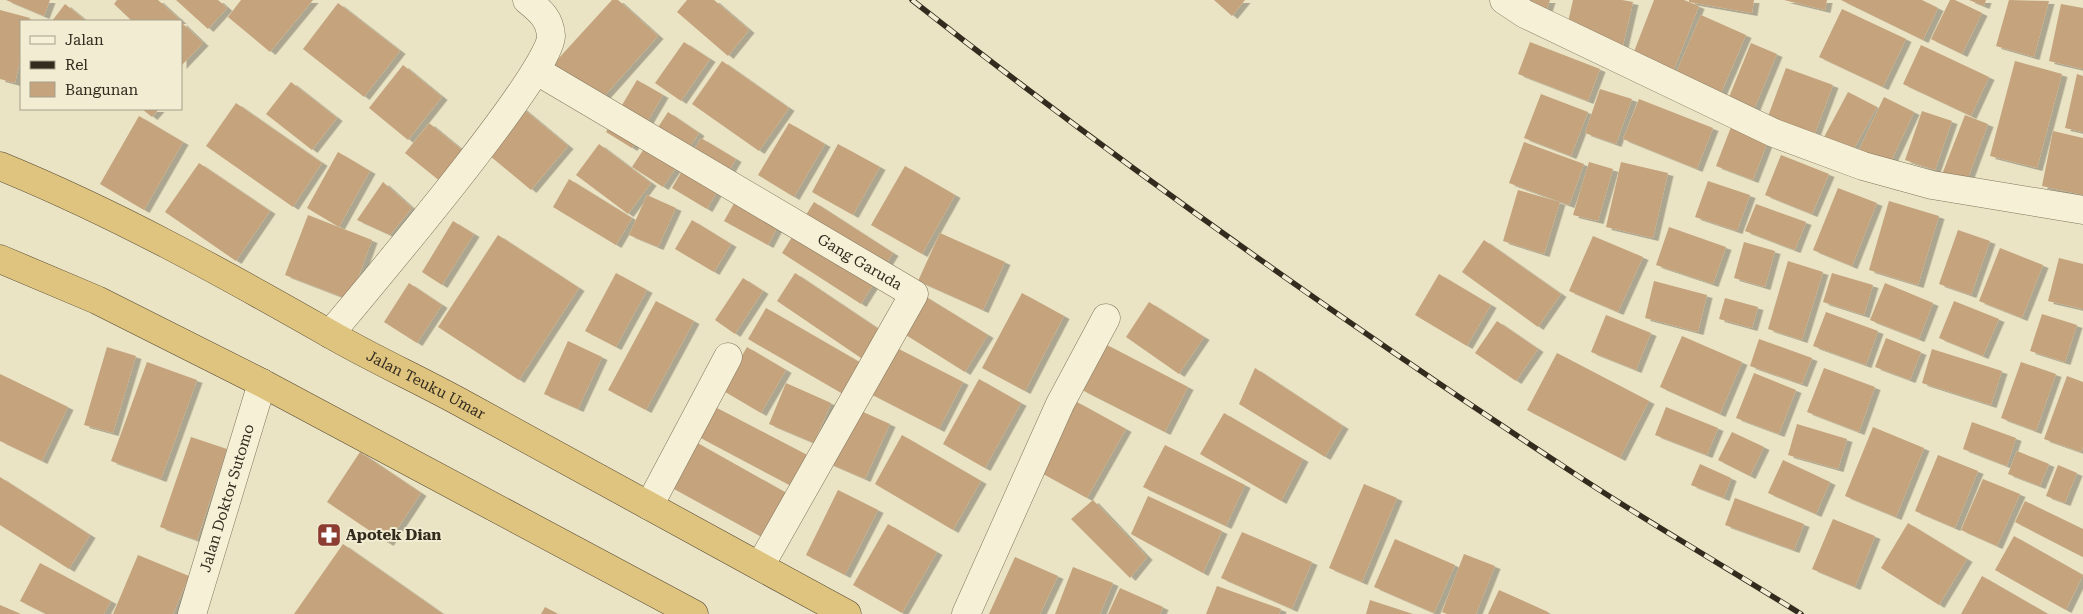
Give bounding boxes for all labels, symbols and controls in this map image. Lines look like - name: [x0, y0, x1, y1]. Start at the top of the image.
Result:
- legend: [20, 20, 182, 110]
- text: Jalan: [65, 31, 104, 49]
- text: Rel: [65, 56, 88, 74]
- text: Bangunan: [65, 81, 138, 99]
- street label: Gang Garuda: [814, 230, 905, 294]
- street label: Jalan Teuku Umar: [363, 347, 488, 423]
- street label: Jalan Doktor Sutomo: [196, 422, 258, 574]
- pharmacy icon: Apotek Dian: [316, 522, 342, 548]
- place label: Apotek Dian: [346, 526, 441, 544]

